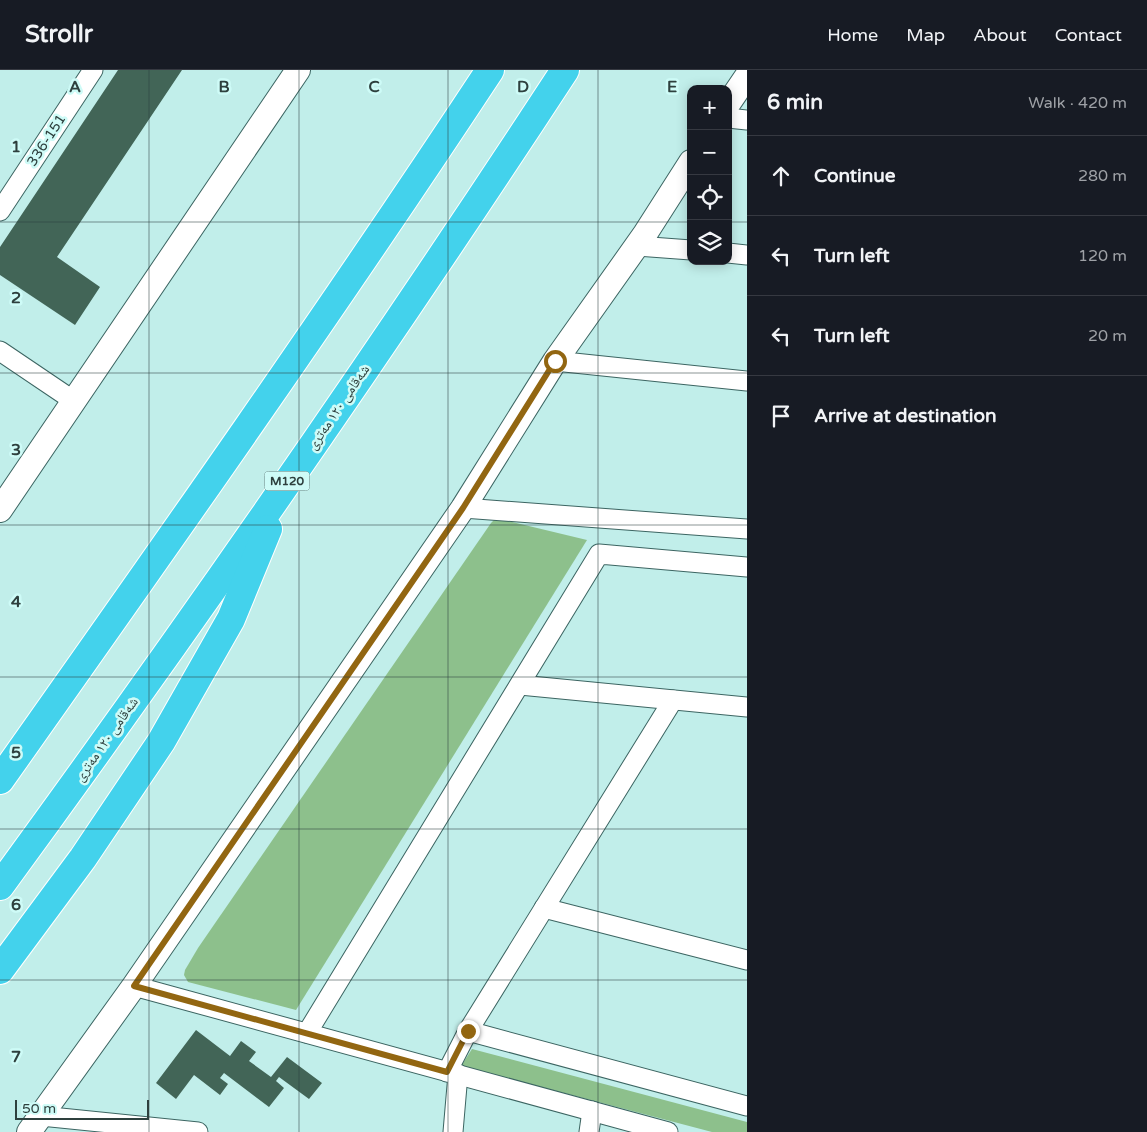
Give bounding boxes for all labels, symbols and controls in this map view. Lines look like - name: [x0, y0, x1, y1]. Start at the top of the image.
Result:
- text: Strollr: [25, 20, 93, 49]
- text: Home: [827, 24, 878, 46]
- text: Map: [906, 24, 945, 46]
- text: About: [973, 24, 1027, 46]
- text: Contact: [1055, 24, 1122, 46]
- text: A: [69, 77, 81, 97]
- text: B: [218, 77, 230, 97]
- text: C: [368, 77, 380, 97]
- text: D: [517, 77, 529, 97]
- text: E: [667, 77, 677, 97]
- map controls: [687, 85, 732, 265]
- button: +: [687, 85, 732, 130]
- text: 6 min: [767, 90, 823, 115]
- text: Walk · 420 m: [1028, 93, 1127, 113]
- street label: 336-151: [23, 111, 69, 169]
- button: −: [687, 130, 732, 175]
- text: 1: [11, 137, 21, 157]
- icon: ahead: [767, 162, 795, 190]
- text: Continue: [814, 165, 896, 187]
- text: 280 m: [1078, 166, 1127, 186]
- button: locate: [687, 175, 732, 220]
- button: layers: [687, 220, 732, 265]
- icon: left: [767, 242, 795, 270]
- text: Turn left: [814, 245, 890, 267]
- text: 120 m: [1078, 246, 1127, 266]
- text: 2: [11, 288, 21, 308]
- icon: left: [767, 322, 795, 350]
- text: Turn left: [814, 325, 890, 347]
- text: 20 m: [1088, 326, 1127, 346]
- route start: [544, 350, 567, 373]
- street label: شەقامی ١٢٠ مەتری: [304, 362, 373, 453]
- icon: arrive: [767, 402, 795, 430]
- text: Arrive at destination: [814, 405, 997, 427]
- text: 3: [11, 440, 21, 460]
- road number: M120: [264, 472, 310, 491]
- text: 4: [11, 592, 21, 612]
- street label: شەقامی ١٢٠ مەتری: [71, 694, 142, 785]
- text: 5: [11, 743, 21, 763]
- text: 6: [11, 895, 21, 915]
- route end: [457, 1020, 480, 1043]
- text: 7: [11, 1047, 21, 1067]
- scale bar: [15, 1097, 149, 1120]
- text: 50 m: [22, 1100, 56, 1117]

